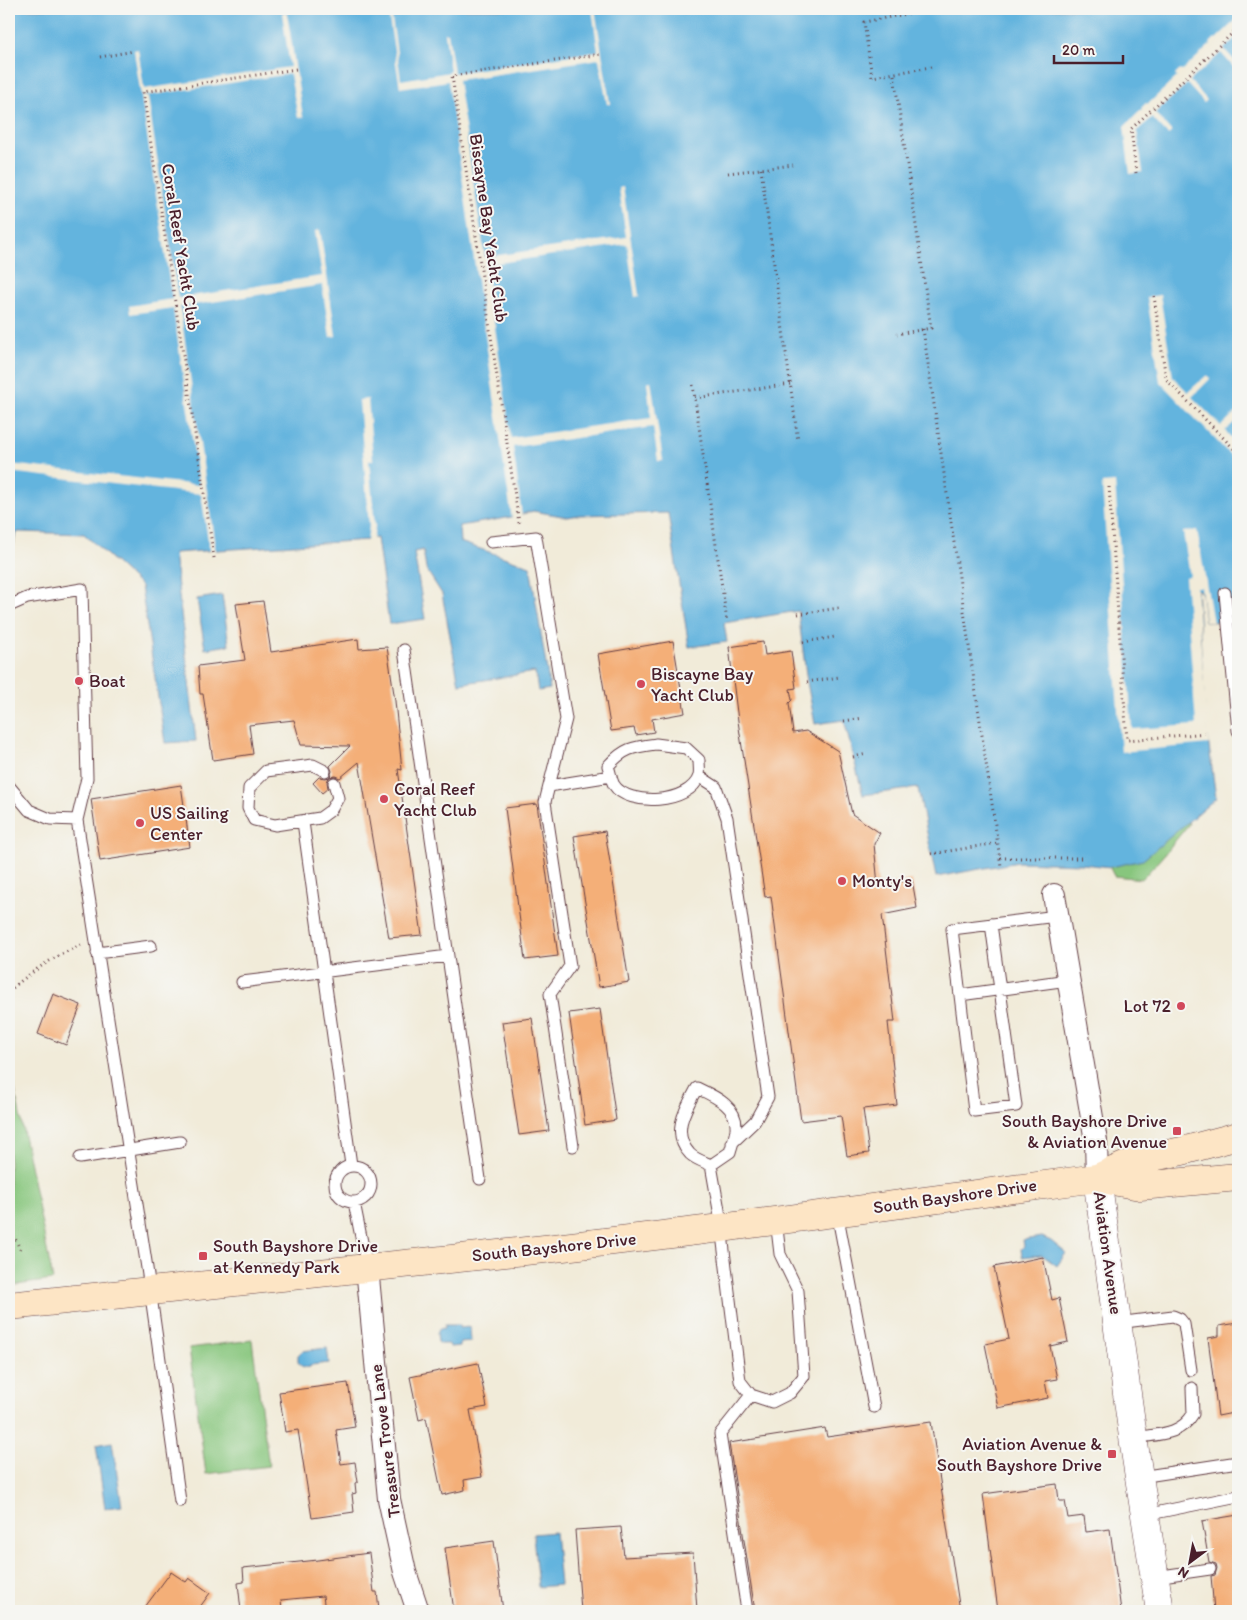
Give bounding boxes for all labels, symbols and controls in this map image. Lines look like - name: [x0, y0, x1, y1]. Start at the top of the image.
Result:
- scale bar: [1054, 32, 1123, 64]
- text: 20 m: [1062, 41, 1096, 59]
- street label: Biscayne Bay Yacht Club: [465, 132, 513, 324]
- street label: Coral Reef Yacht Club: [157, 162, 205, 332]
- place label: Biscayne Bay Yacht Club: [651, 663, 754, 706]
- place label: Boat: [89, 670, 126, 692]
- marker: Boat: [73, 675, 85, 687]
- marker: Biscayne Bay Yacht Club: [635, 678, 647, 690]
- place label: Coral Reef Yacht Club: [394, 778, 477, 821]
- marker: Coral Reef Yacht Club: [378, 793, 390, 805]
- place label: US Sailing Center: [150, 802, 229, 845]
- marker: US Sailing Center: [134, 817, 146, 829]
- place label: Monty's: [852, 870, 912, 892]
- marker: Monty's: [836, 875, 848, 887]
- place label: Lot 72: [1124, 995, 1172, 1017]
- marker: Lot 72: [1175, 1000, 1187, 1012]
- place label: South Bayshore Drive & Aviation Avenue: [1002, 1110, 1167, 1153]
- marker: South Bayshore Drive & Aviation Avenue: [1171, 1125, 1183, 1137]
- street label: South Bayshore Drive: [872, 1174, 1038, 1218]
- street label: Aviation Avenue: [1088, 1190, 1128, 1316]
- street label: South Bayshore Drive: [471, 1227, 637, 1267]
- place label: South Bayshore Drive at Kennedy Park: [213, 1235, 378, 1278]
- marker: South Bayshore Drive at Kennedy Park: [197, 1250, 209, 1262]
- street label: Treasure Trove Lane: [365, 1363, 405, 1519]
- place label: Aviation Avenue & South Bayshore Drive: [937, 1433, 1102, 1476]
- marker: Aviation Avenue & South Bayshore Drive: [1106, 1448, 1118, 1460]
- north arrow: [1164, 1538, 1214, 1588]
- text: N: [1175, 1563, 1192, 1582]

